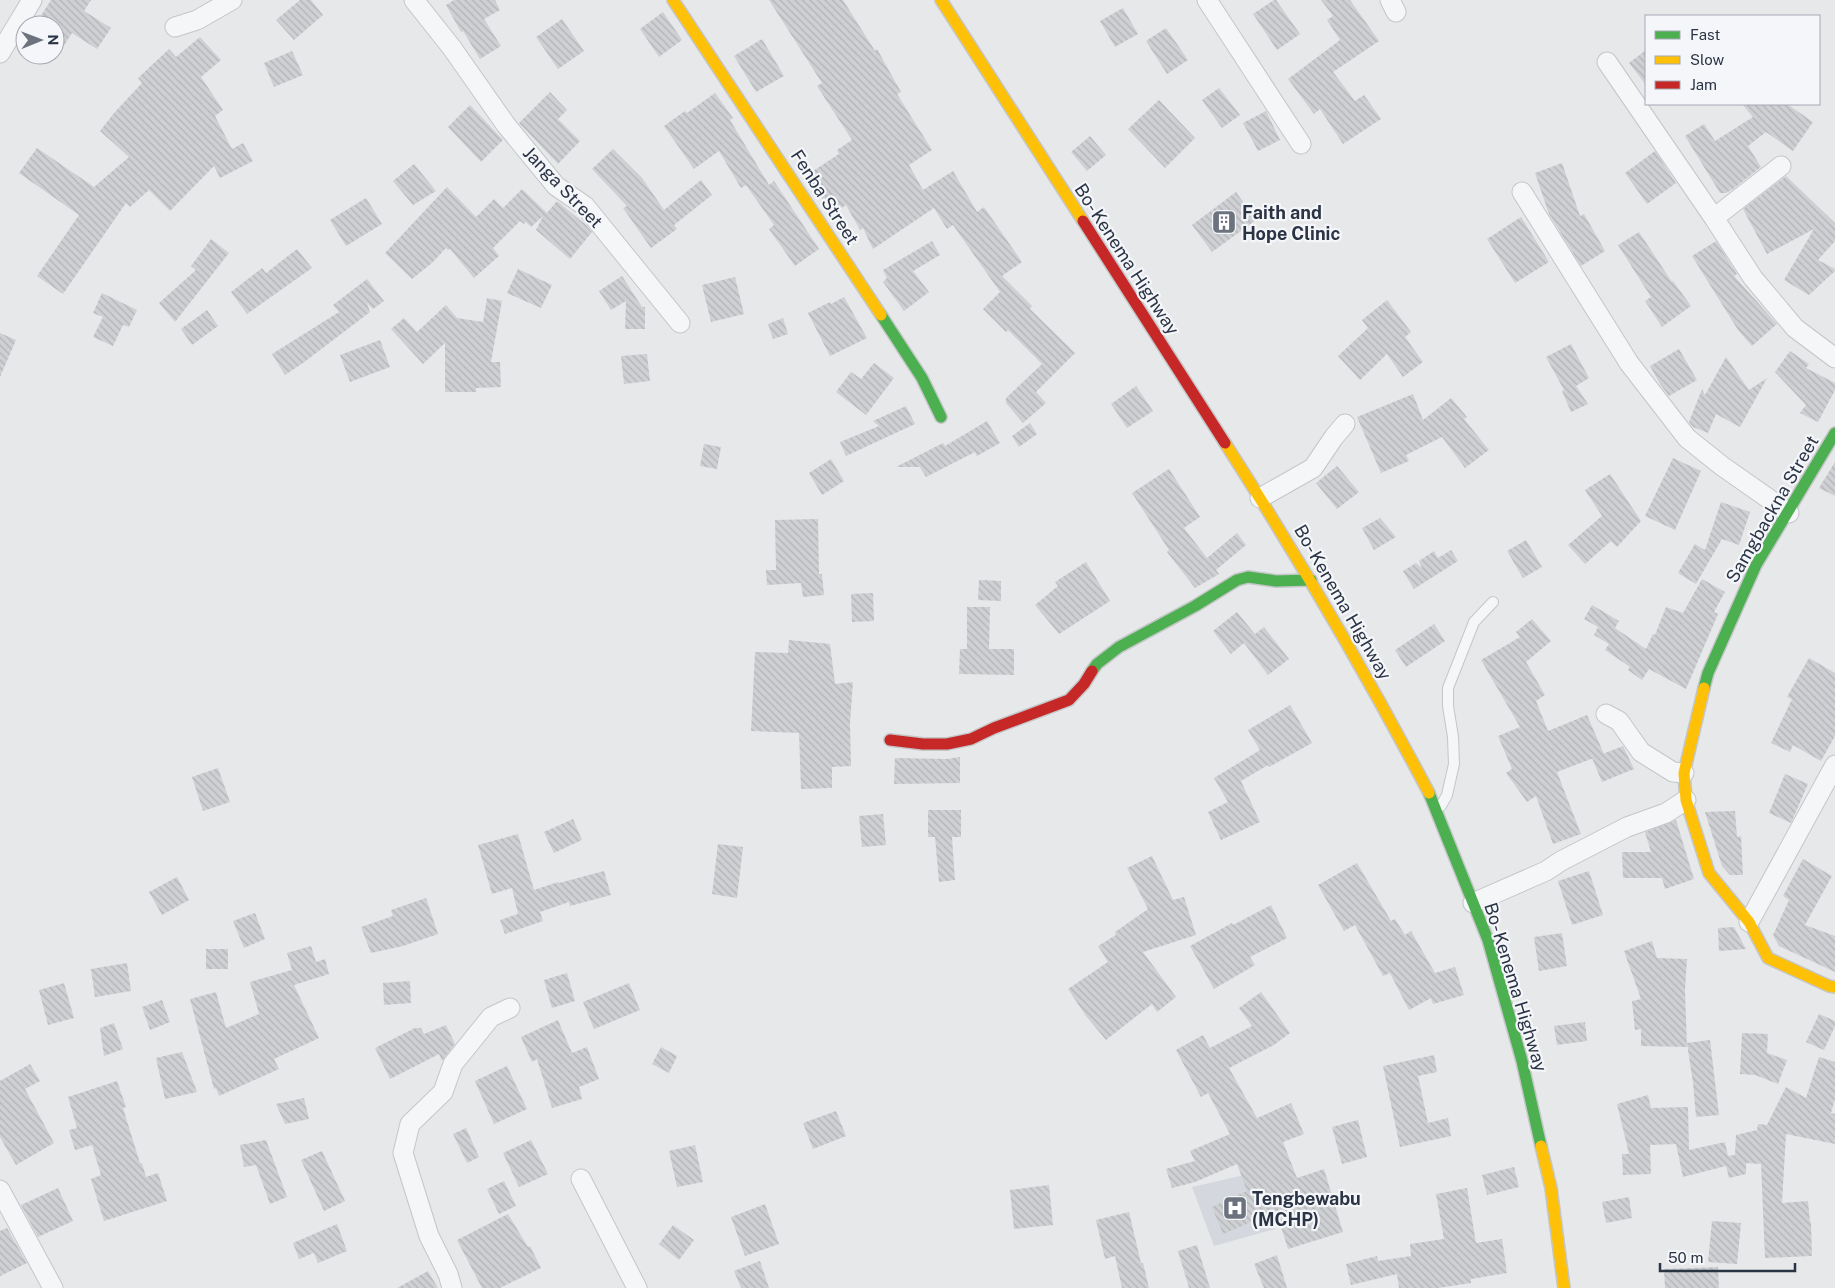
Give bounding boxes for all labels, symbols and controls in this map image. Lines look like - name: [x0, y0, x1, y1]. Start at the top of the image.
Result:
- north arrow: [15, 15, 65, 65]
- legend: [1645, 15, 1820, 105]
- text: Fast: [1690, 26, 1720, 43]
- text: N: [45, 34, 61, 45]
- text: Slow: [1690, 51, 1725, 68]
- text: Jam: [1690, 76, 1717, 93]
- street label: Janga Street: [519, 142, 607, 232]
- street label: Fenba Street: [787, 146, 863, 248]
- street label: Bo- Kenema Highway: [1070, 180, 1184, 339]
- place label: Faith and Hope Clinic: [1242, 202, 1340, 244]
- building icon: Faith and Hope Clinic: [1211, 209, 1237, 235]
- street label: Samgbackna Street: [1721, 432, 1823, 586]
- street label: Bo- Kenema Highway: [1290, 521, 1396, 684]
- street label: Bo- Kenema Highway: [1480, 900, 1552, 1074]
- place label: Tengbewabu (MCHP): [1252, 1188, 1361, 1230]
- hospital icon: Tengbewabu (MCHP): [1222, 1195, 1248, 1221]
- scale bar: [1660, 1240, 1795, 1272]
- text: 50 m: [1668, 1249, 1703, 1266]

